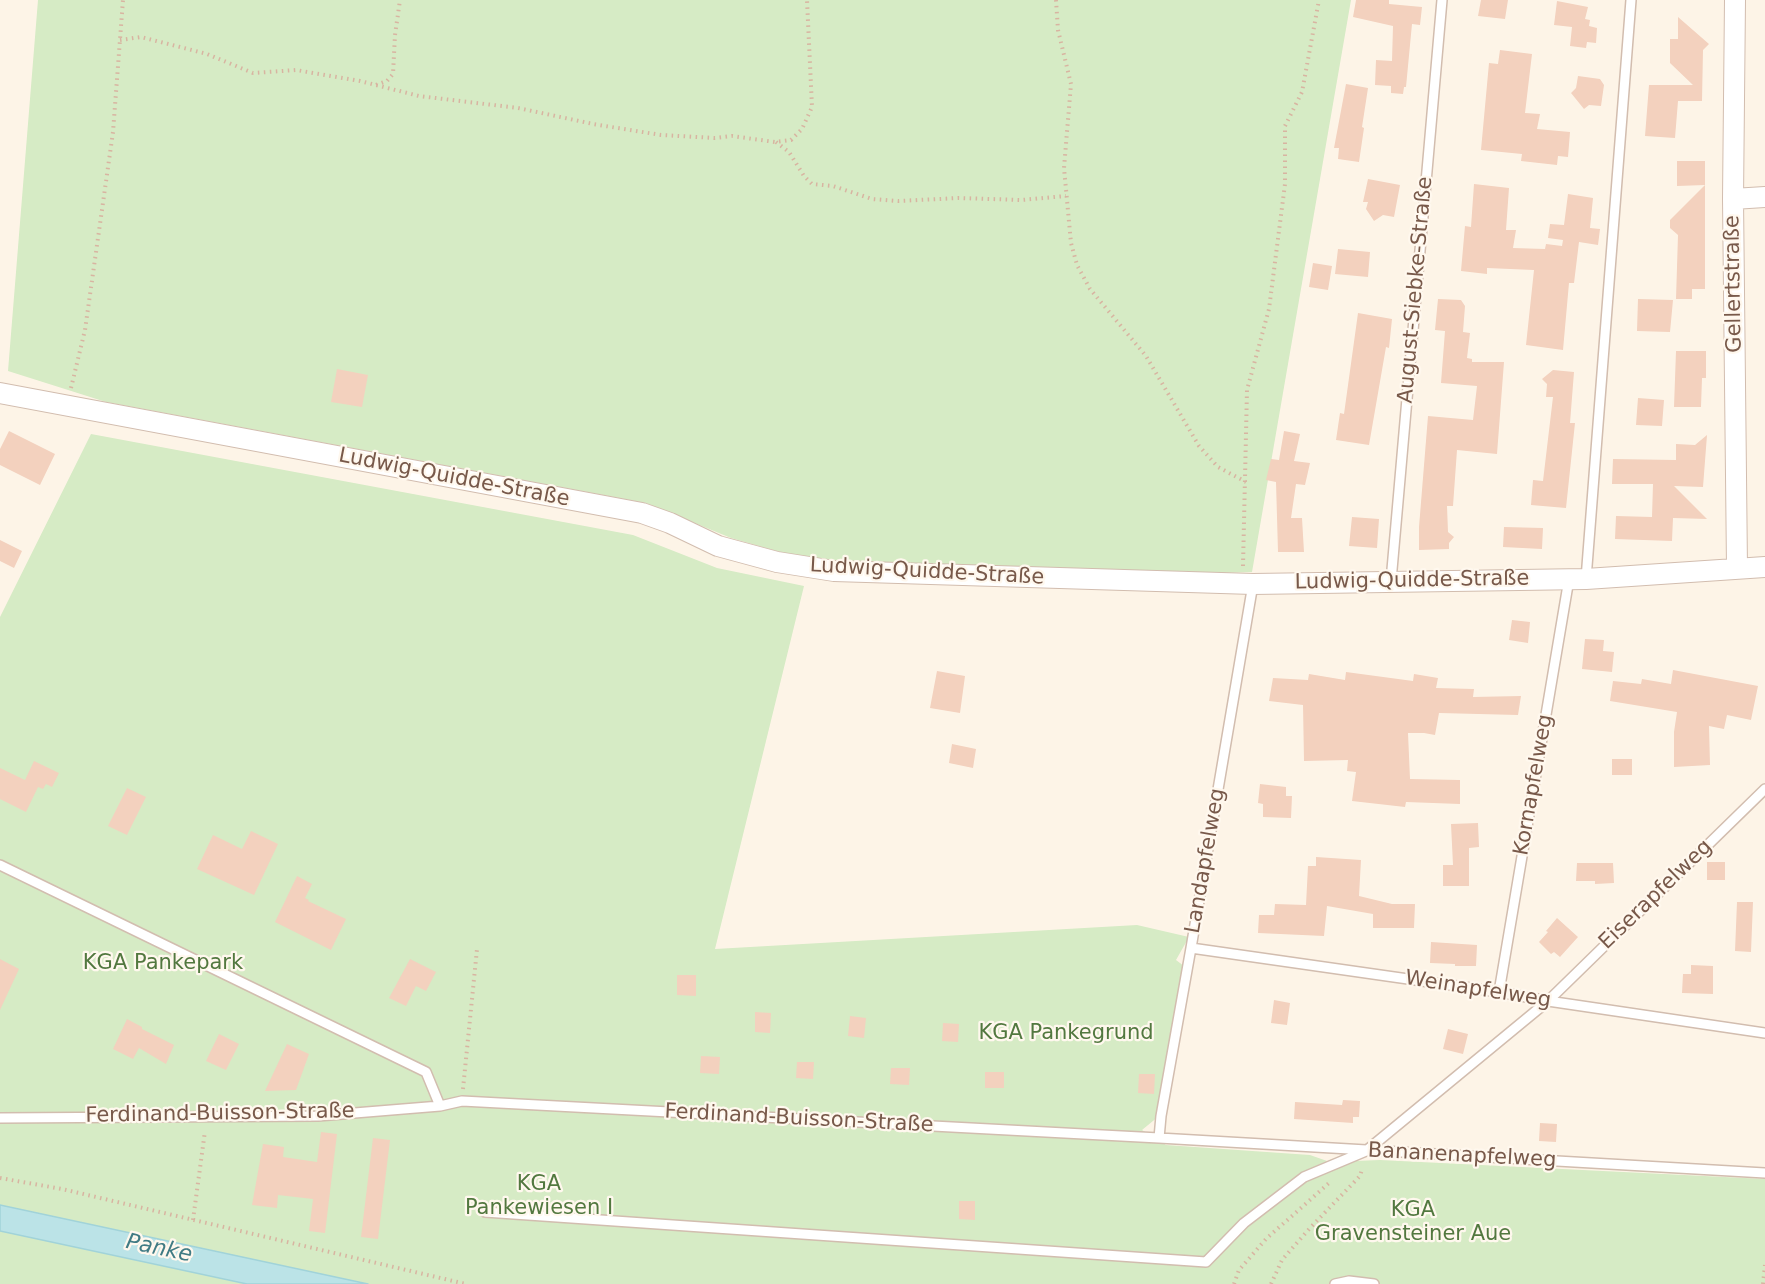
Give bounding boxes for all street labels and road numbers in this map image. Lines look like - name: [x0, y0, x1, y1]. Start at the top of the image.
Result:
- street label: August-Siebke-Straße: [1394, 176, 1438, 404]
- street label: Gellertstraße: [1720, 215, 1748, 353]
- street label: Ludwig-Quidde-Straße: [336, 443, 572, 513]
- street label: Ludwig-Quidde-Straße: [809, 553, 1045, 591]
- street label: Ludwig-Quidde-Straße: [1294, 566, 1530, 596]
- street label: Kornapfelweg: [1509, 712, 1559, 858]
- street label: Landapfelweg: [1181, 786, 1231, 936]
- street label: Eiserapfelweg: [1594, 835, 1718, 955]
- street label: Weinapfelweg: [1403, 966, 1553, 1014]
- street label: Ferdinand-Buisson-Straße: [85, 1099, 355, 1129]
- street label: Ferdinand-Buisson-Straße: [664, 1099, 934, 1139]
- street label: Bananenapfelweg: [1367, 1138, 1557, 1174]

